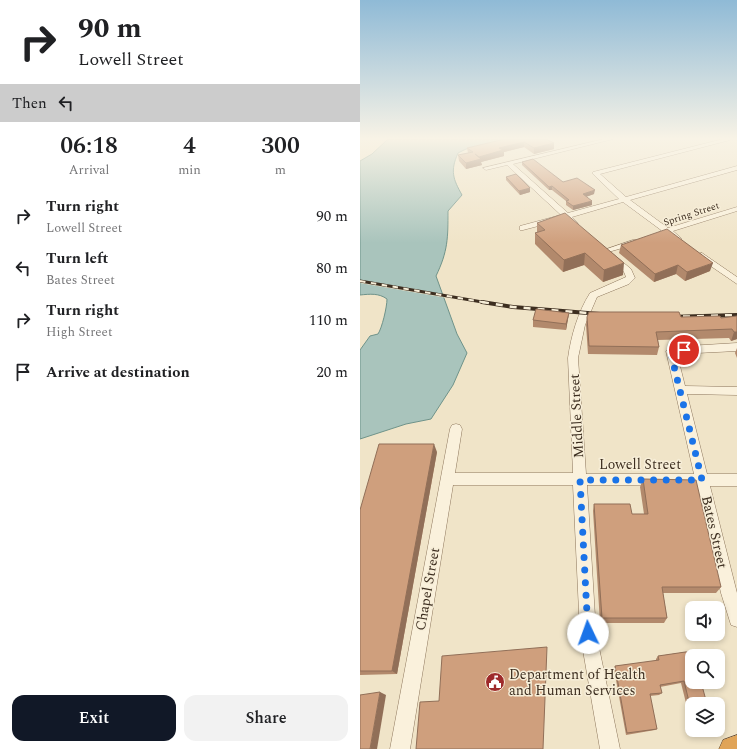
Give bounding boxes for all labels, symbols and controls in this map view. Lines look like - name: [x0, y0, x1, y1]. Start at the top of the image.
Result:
- text: 90 m: [78, 7, 142, 50]
- icon: right: [12, 16, 64, 68]
- text: Lowell Street: [78, 46, 184, 73]
- text: Then: [12, 92, 47, 115]
- icon: left: [55, 92, 77, 114]
- text: 06:18: [60, 128, 118, 164]
- text: 4: [183, 128, 196, 164]
- text: 300: [261, 128, 300, 164]
- text: Arrival: [69, 160, 109, 180]
- text: min: [178, 160, 201, 180]
- text: m: [275, 160, 286, 180]
- text: Turn right: [46, 195, 119, 218]
- street label: Spring Street: [661, 197, 722, 231]
- icon: right: [12, 205, 34, 227]
- text: 90 m: [316, 205, 348, 228]
- text: Lowell Street: [46, 218, 122, 238]
- text: Turn left: [46, 247, 108, 270]
- icon: left: [12, 257, 34, 279]
- text: 80 m: [316, 257, 348, 280]
- text: Bates Street: [46, 270, 115, 290]
- text: Turn right: [46, 299, 119, 322]
- icon: right: [12, 309, 34, 331]
- text: 110 m: [309, 309, 348, 332]
- text: High Street: [46, 322, 113, 342]
- pin: [667, 333, 701, 367]
- icon: arrive: [673, 339, 695, 361]
- icon: arrive: [12, 361, 34, 383]
- text: Arrive at destination: [46, 361, 190, 384]
- text: 20 m: [316, 361, 348, 384]
- street label: Middle Street: [564, 373, 589, 459]
- street label: Lowell Street: [599, 454, 681, 475]
- street label: Bates Street: [696, 494, 733, 571]
- street label: Chapel Street: [410, 546, 445, 632]
- map controls: [685, 601, 725, 737]
- button: sound: [685, 601, 725, 641]
- position arrow: [567, 612, 609, 654]
- button: search: [685, 649, 725, 689]
- place label: Department of Health and Human Services: [509, 664, 646, 701]
- public building icon: Department of Health and Human Services: [484, 671, 506, 693]
- button: Exit: [12, 695, 176, 741]
- button: Share: [184, 695, 348, 741]
- button: layers: [685, 697, 725, 737]

